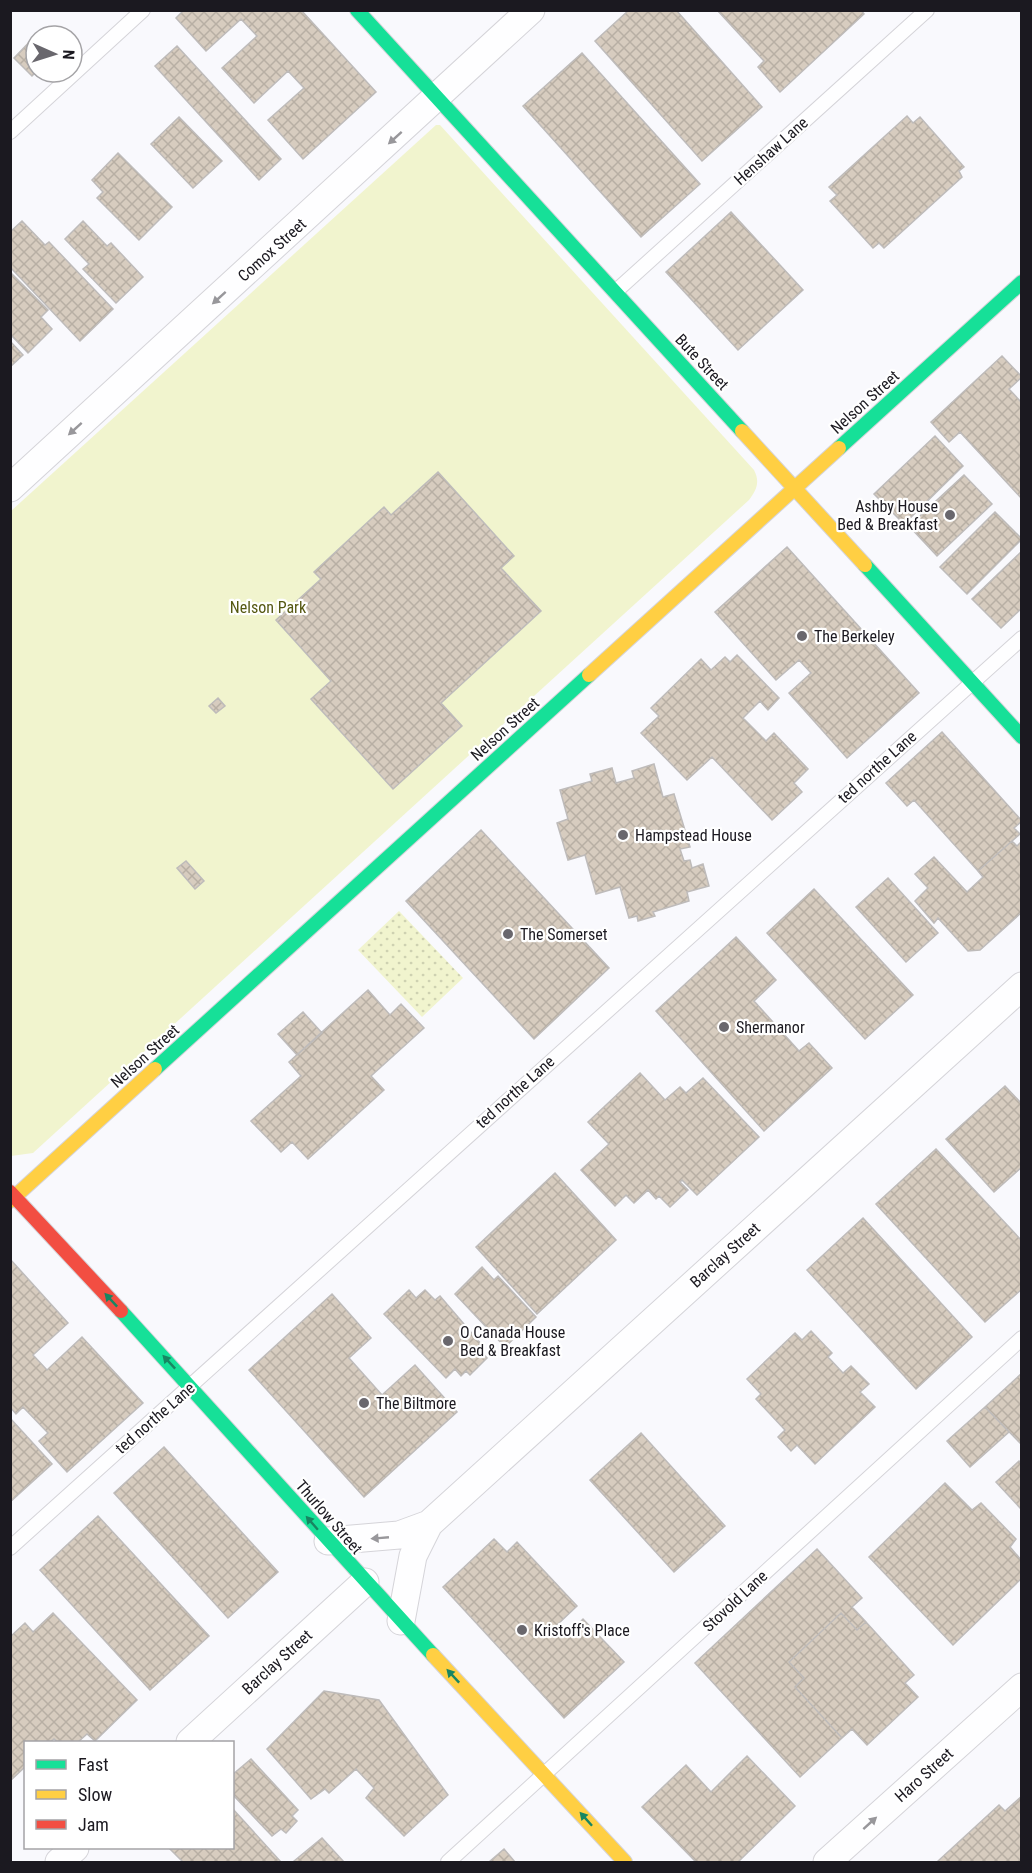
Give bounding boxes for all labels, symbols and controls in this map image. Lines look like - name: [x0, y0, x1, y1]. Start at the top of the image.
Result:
- north arrow: [24, 24, 84, 84]
- text: N: [59, 49, 78, 60]
- street label: Henshaw Lane: [730, 113, 812, 189]
- one-way arrow: [387, 131, 402, 145]
- street label: Comox Street: [234, 214, 310, 286]
- one-way arrow: [212, 291, 227, 305]
- street label: Bute Street: [671, 330, 733, 394]
- street label: Nelson Street: [827, 366, 903, 438]
- one-way arrow: [68, 422, 83, 436]
- place label: Ashby House Bed & Breakfast: [837, 497, 938, 534]
- marker: Ashby House Bed & Breakfast: [943, 508, 957, 522]
- park label: Nelson Park: [230, 598, 307, 617]
- place label: The Berkeley: [814, 627, 895, 646]
- marker: The Berkeley: [795, 629, 809, 643]
- street label: Nelson Street: [467, 693, 543, 765]
- street label: ted northe Lane: [834, 727, 920, 807]
- place label: Hampstead House: [635, 826, 752, 845]
- marker: Hampstead House: [616, 828, 630, 842]
- place label: The Somerset: [520, 925, 608, 944]
- marker: The Somerset: [501, 927, 515, 941]
- place label: Shermanor: [736, 1018, 805, 1037]
- street label: Nelson Street: [107, 1020, 183, 1092]
- marker: Shermanor: [717, 1020, 731, 1034]
- street label: ted northe Lane: [472, 1052, 558, 1132]
- street label: Barclay Street: [686, 1218, 764, 1291]
- one-way arrow: [105, 1293, 118, 1308]
- place label: O Canada House Bed & Breakfast: [460, 1323, 565, 1360]
- marker: O Canada House Bed & Breakfast: [441, 1334, 455, 1348]
- one-way arrow: [162, 1355, 176, 1369]
- street label: ted northe Lane: [111, 1378, 199, 1458]
- place label: The Biltmore: [376, 1394, 456, 1413]
- marker: The Biltmore: [357, 1396, 371, 1410]
- street label: Thurlow Street: [292, 1476, 366, 1558]
- one-way arrow: [306, 1516, 319, 1531]
- one-way arrow: [370, 1533, 389, 1543]
- street label: Stovold Lane: [699, 1566, 771, 1636]
- place label: Kristoff's Place: [534, 1621, 630, 1640]
- marker: Kristoff's Place: [515, 1623, 529, 1637]
- street label: Barclay Street: [238, 1625, 316, 1698]
- one-way arrow: [446, 1669, 460, 1684]
- legend: [24, 1741, 234, 1849]
- street label: Haro Street: [891, 1744, 957, 1806]
- text: Fast: [78, 1754, 109, 1775]
- text: Slow: [78, 1784, 113, 1805]
- one-way arrow: [580, 1812, 593, 1827]
- text: Jam: [78, 1814, 109, 1835]
- one-way arrow: [862, 1817, 877, 1830]

